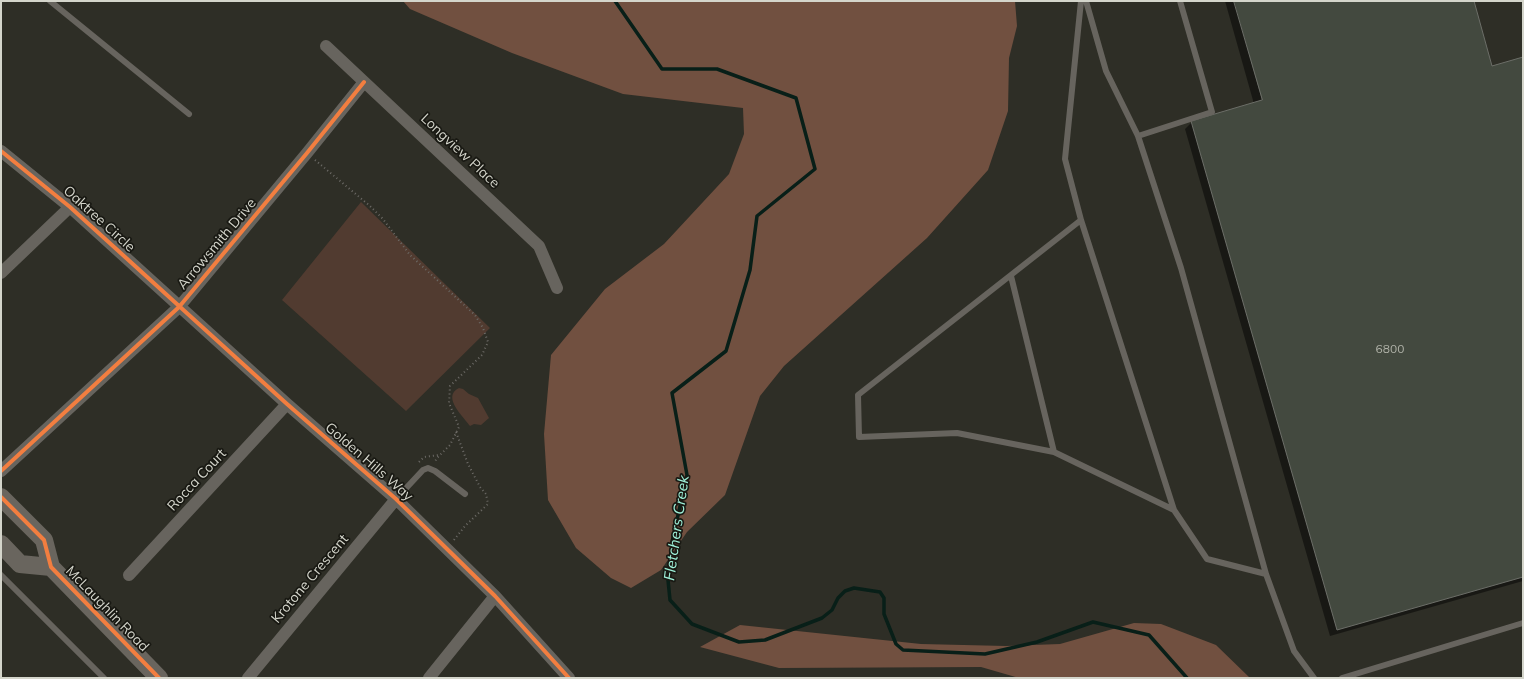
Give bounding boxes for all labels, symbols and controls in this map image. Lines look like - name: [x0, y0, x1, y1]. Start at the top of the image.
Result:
- street label: Longview Place: [417, 110, 503, 192]
- street label: Oaktree Circle: [60, 182, 138, 256]
- street label: Arrowsmith Drive: [174, 195, 260, 293]
- house number: 6800: [1376, 342, 1404, 356]
- street label: Golden Hills Way: [321, 419, 417, 505]
- street label: Rocca Court: [164, 445, 230, 515]
- water label: Fletchers Creek: [661, 474, 693, 582]
- street label: Krotone Crescent: [268, 531, 352, 627]
- street label: McLaughlin Road: [62, 563, 152, 655]

